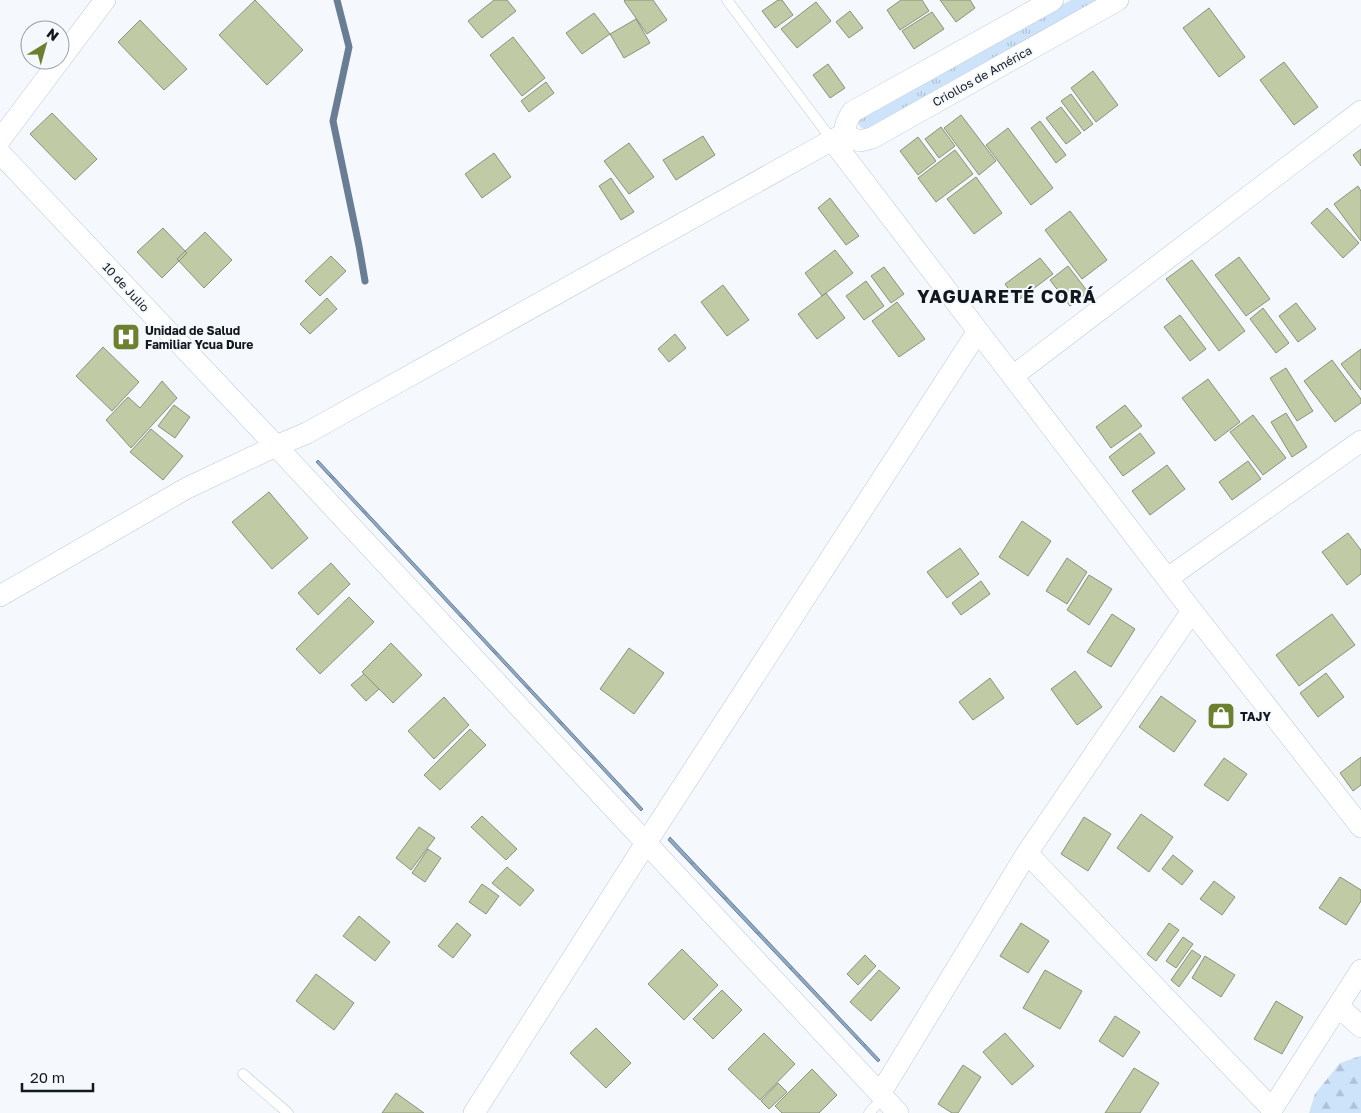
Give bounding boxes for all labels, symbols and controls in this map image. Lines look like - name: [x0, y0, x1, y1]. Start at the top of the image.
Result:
- north arrow: [20, 20, 70, 70]
- text: N: [44, 24, 62, 44]
- street label: Criollos de América: [930, 42, 1034, 110]
- street label: 10 de Julio: [99, 259, 153, 315]
- district label: YAGUARETÉ CORÁ: [917, 285, 1097, 307]
- hospital icon: Unidad de Salud Familiar Ycua Dure: [111, 322, 141, 352]
- place label: Unidad de Salud Familiar Ycua Dure: [145, 323, 253, 352]
- shop icon: TAJY: [1206, 701, 1236, 731]
- place label: TAJY: [1240, 709, 1271, 724]
- scale bar: [22, 1060, 94, 1092]
- text: 20 m: [30, 1068, 65, 1086]

